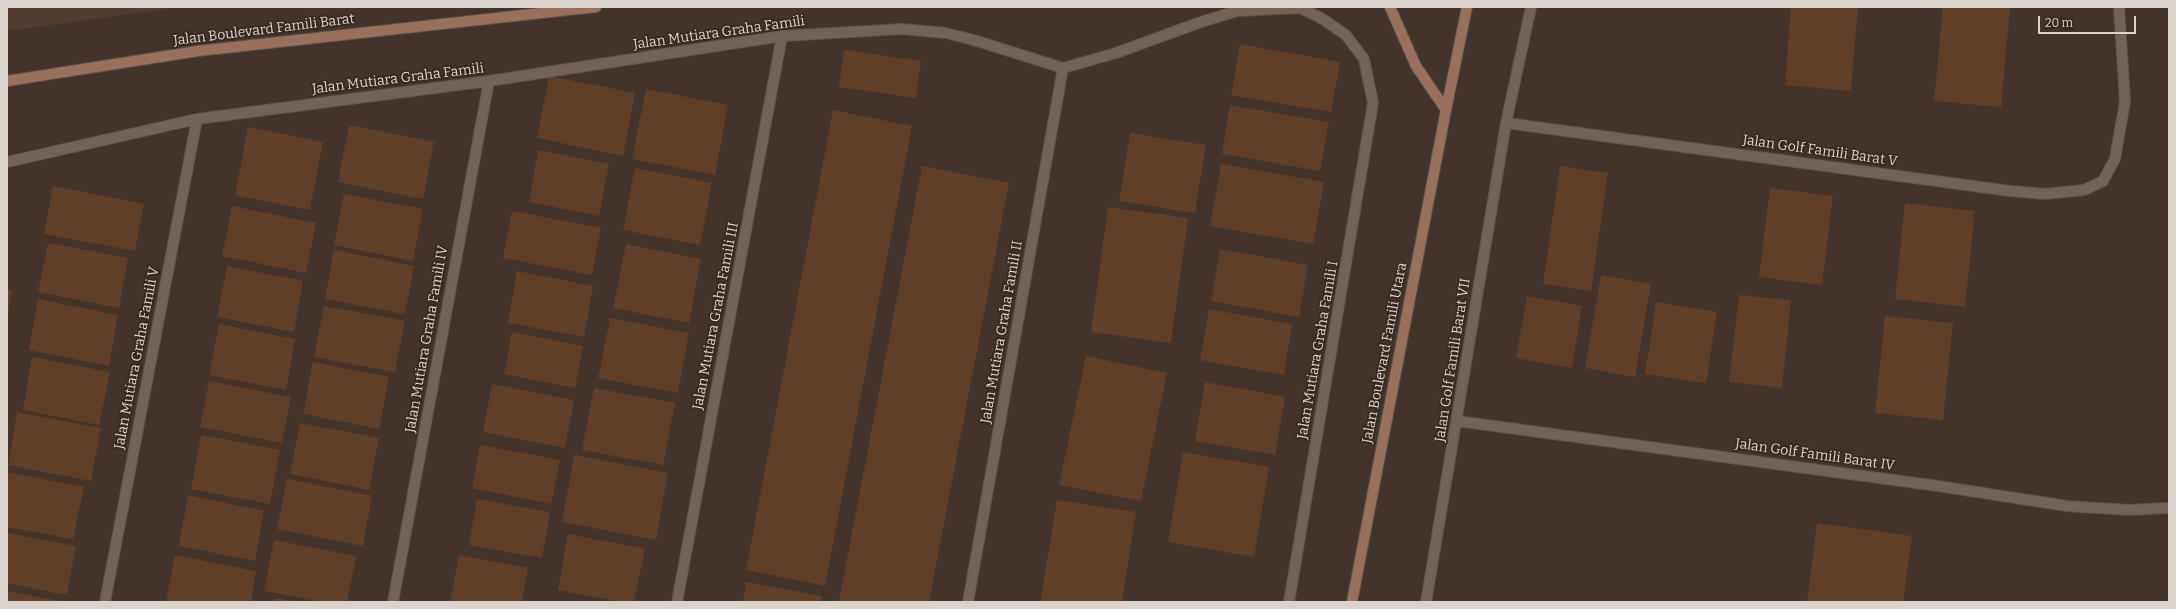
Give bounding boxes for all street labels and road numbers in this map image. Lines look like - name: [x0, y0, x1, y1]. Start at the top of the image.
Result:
- street label: Jalan Boulevard Famili Barat: [172, 11, 356, 49]
- street label: Jalan Mutiara Graha Famili: [632, 13, 806, 53]
- street label: Jalan Mutiara Graha Famili: [311, 60, 485, 98]
- street label: Jalan Golf Famili Barat V: [1742, 132, 1898, 170]
- street label: Jalan Mutiara Graha Famili III: [690, 221, 742, 411]
- street label: Jalan Mutiara Graha Famili II: [978, 239, 1026, 425]
- street label: Jalan Mutiara Graha Famili IV: [402, 244, 452, 434]
- street label: Jalan Mutiara Graha Famili I: [1294, 260, 1342, 440]
- street label: Jalan Boulevard Famili Utara: [1359, 261, 1411, 445]
- street label: Jalan Mutiara Graha Famili V: [111, 265, 163, 451]
- street label: Jalan Golf Famili Barat VII: [1432, 277, 1474, 443]
- street label: Jalan Golf Famili Barat IV: [1734, 435, 1896, 475]

